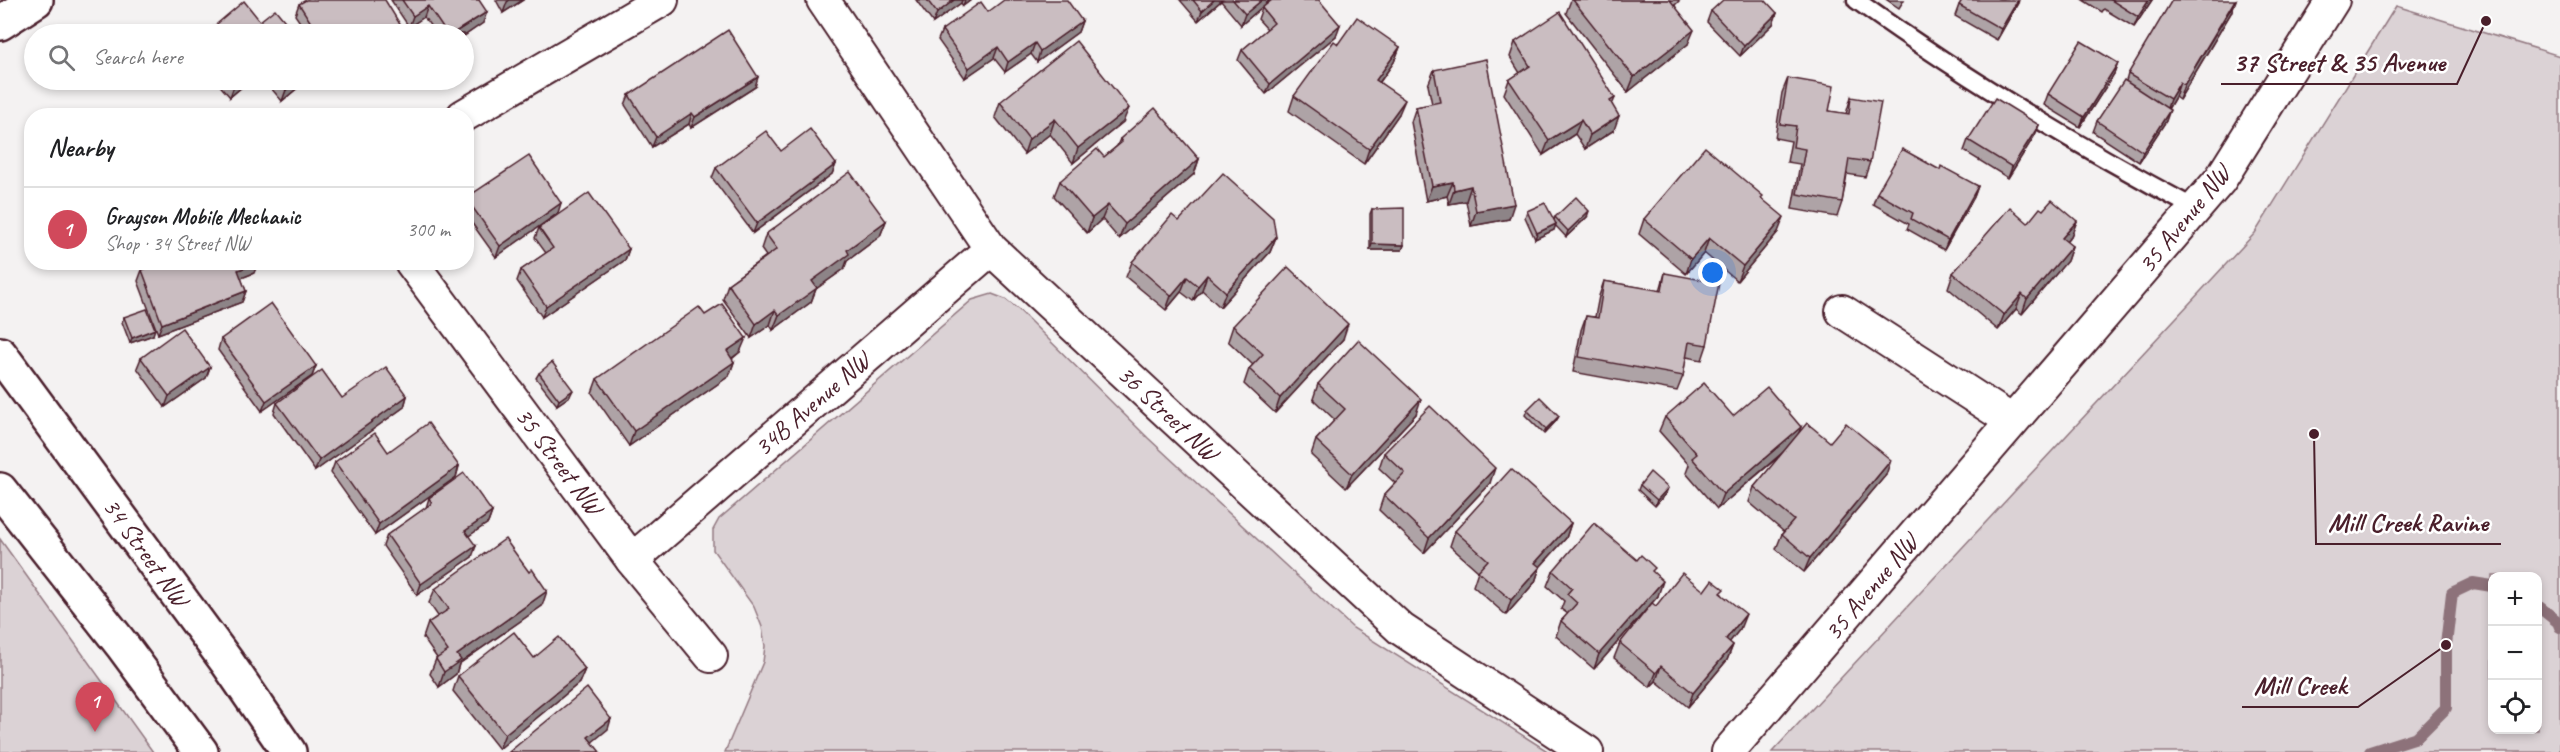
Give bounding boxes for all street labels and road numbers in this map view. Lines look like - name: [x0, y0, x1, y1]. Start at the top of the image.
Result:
- street label: 35 Avenue NW: [2130, 156, 2240, 280]
- street label: 34B Avenue NW: [747, 342, 879, 464]
- street label: 36 Street NW: [1110, 358, 1228, 471]
- street label: 35 Street NW: [508, 400, 612, 524]
- street label: 34 Street NW: [95, 491, 199, 616]
- street label: 35 Avenue NW: [1817, 524, 1928, 647]

